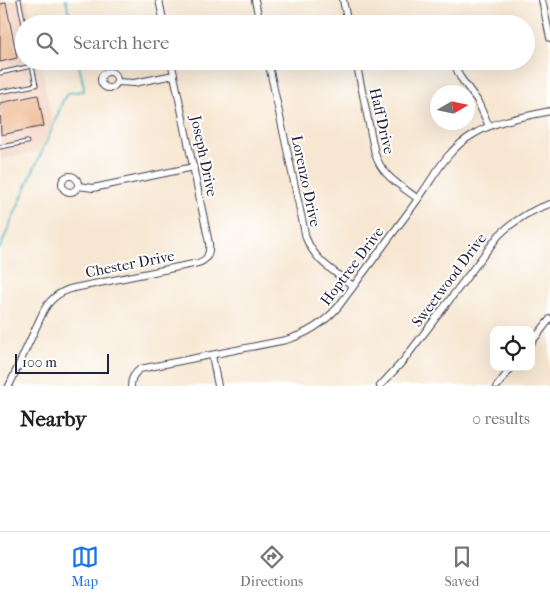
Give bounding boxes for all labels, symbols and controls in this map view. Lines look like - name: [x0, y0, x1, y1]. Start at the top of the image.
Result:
- search box: [15, 15, 535, 70]
- icon: search: [33, 29, 61, 57]
- text: Search here: [73, 32, 169, 54]
- north arrow: [430, 85, 475, 130]
- street label: Haff Drive: [366, 86, 398, 156]
- street label: Joseph Drive: [186, 113, 221, 199]
- street label: Lorenzo Drive: [288, 134, 325, 229]
- street label: Hoptree Drive: [317, 223, 388, 309]
- street label: Sweetwood Drive: [408, 229, 490, 330]
- street label: Chester Drive: [84, 246, 177, 281]
- map controls: [490, 326, 535, 371]
- button: locate: [490, 326, 535, 371]
- scale bar: [15, 351, 109, 374]
- text: 100 m: [22, 354, 57, 371]
- text: Nearby: [20, 407, 86, 431]
- text: 0 results: [472, 409, 530, 428]
- tab: Map: [71, 543, 99, 590]
- tab: Directions: [240, 543, 303, 590]
- tab: Saved: [445, 543, 479, 590]

